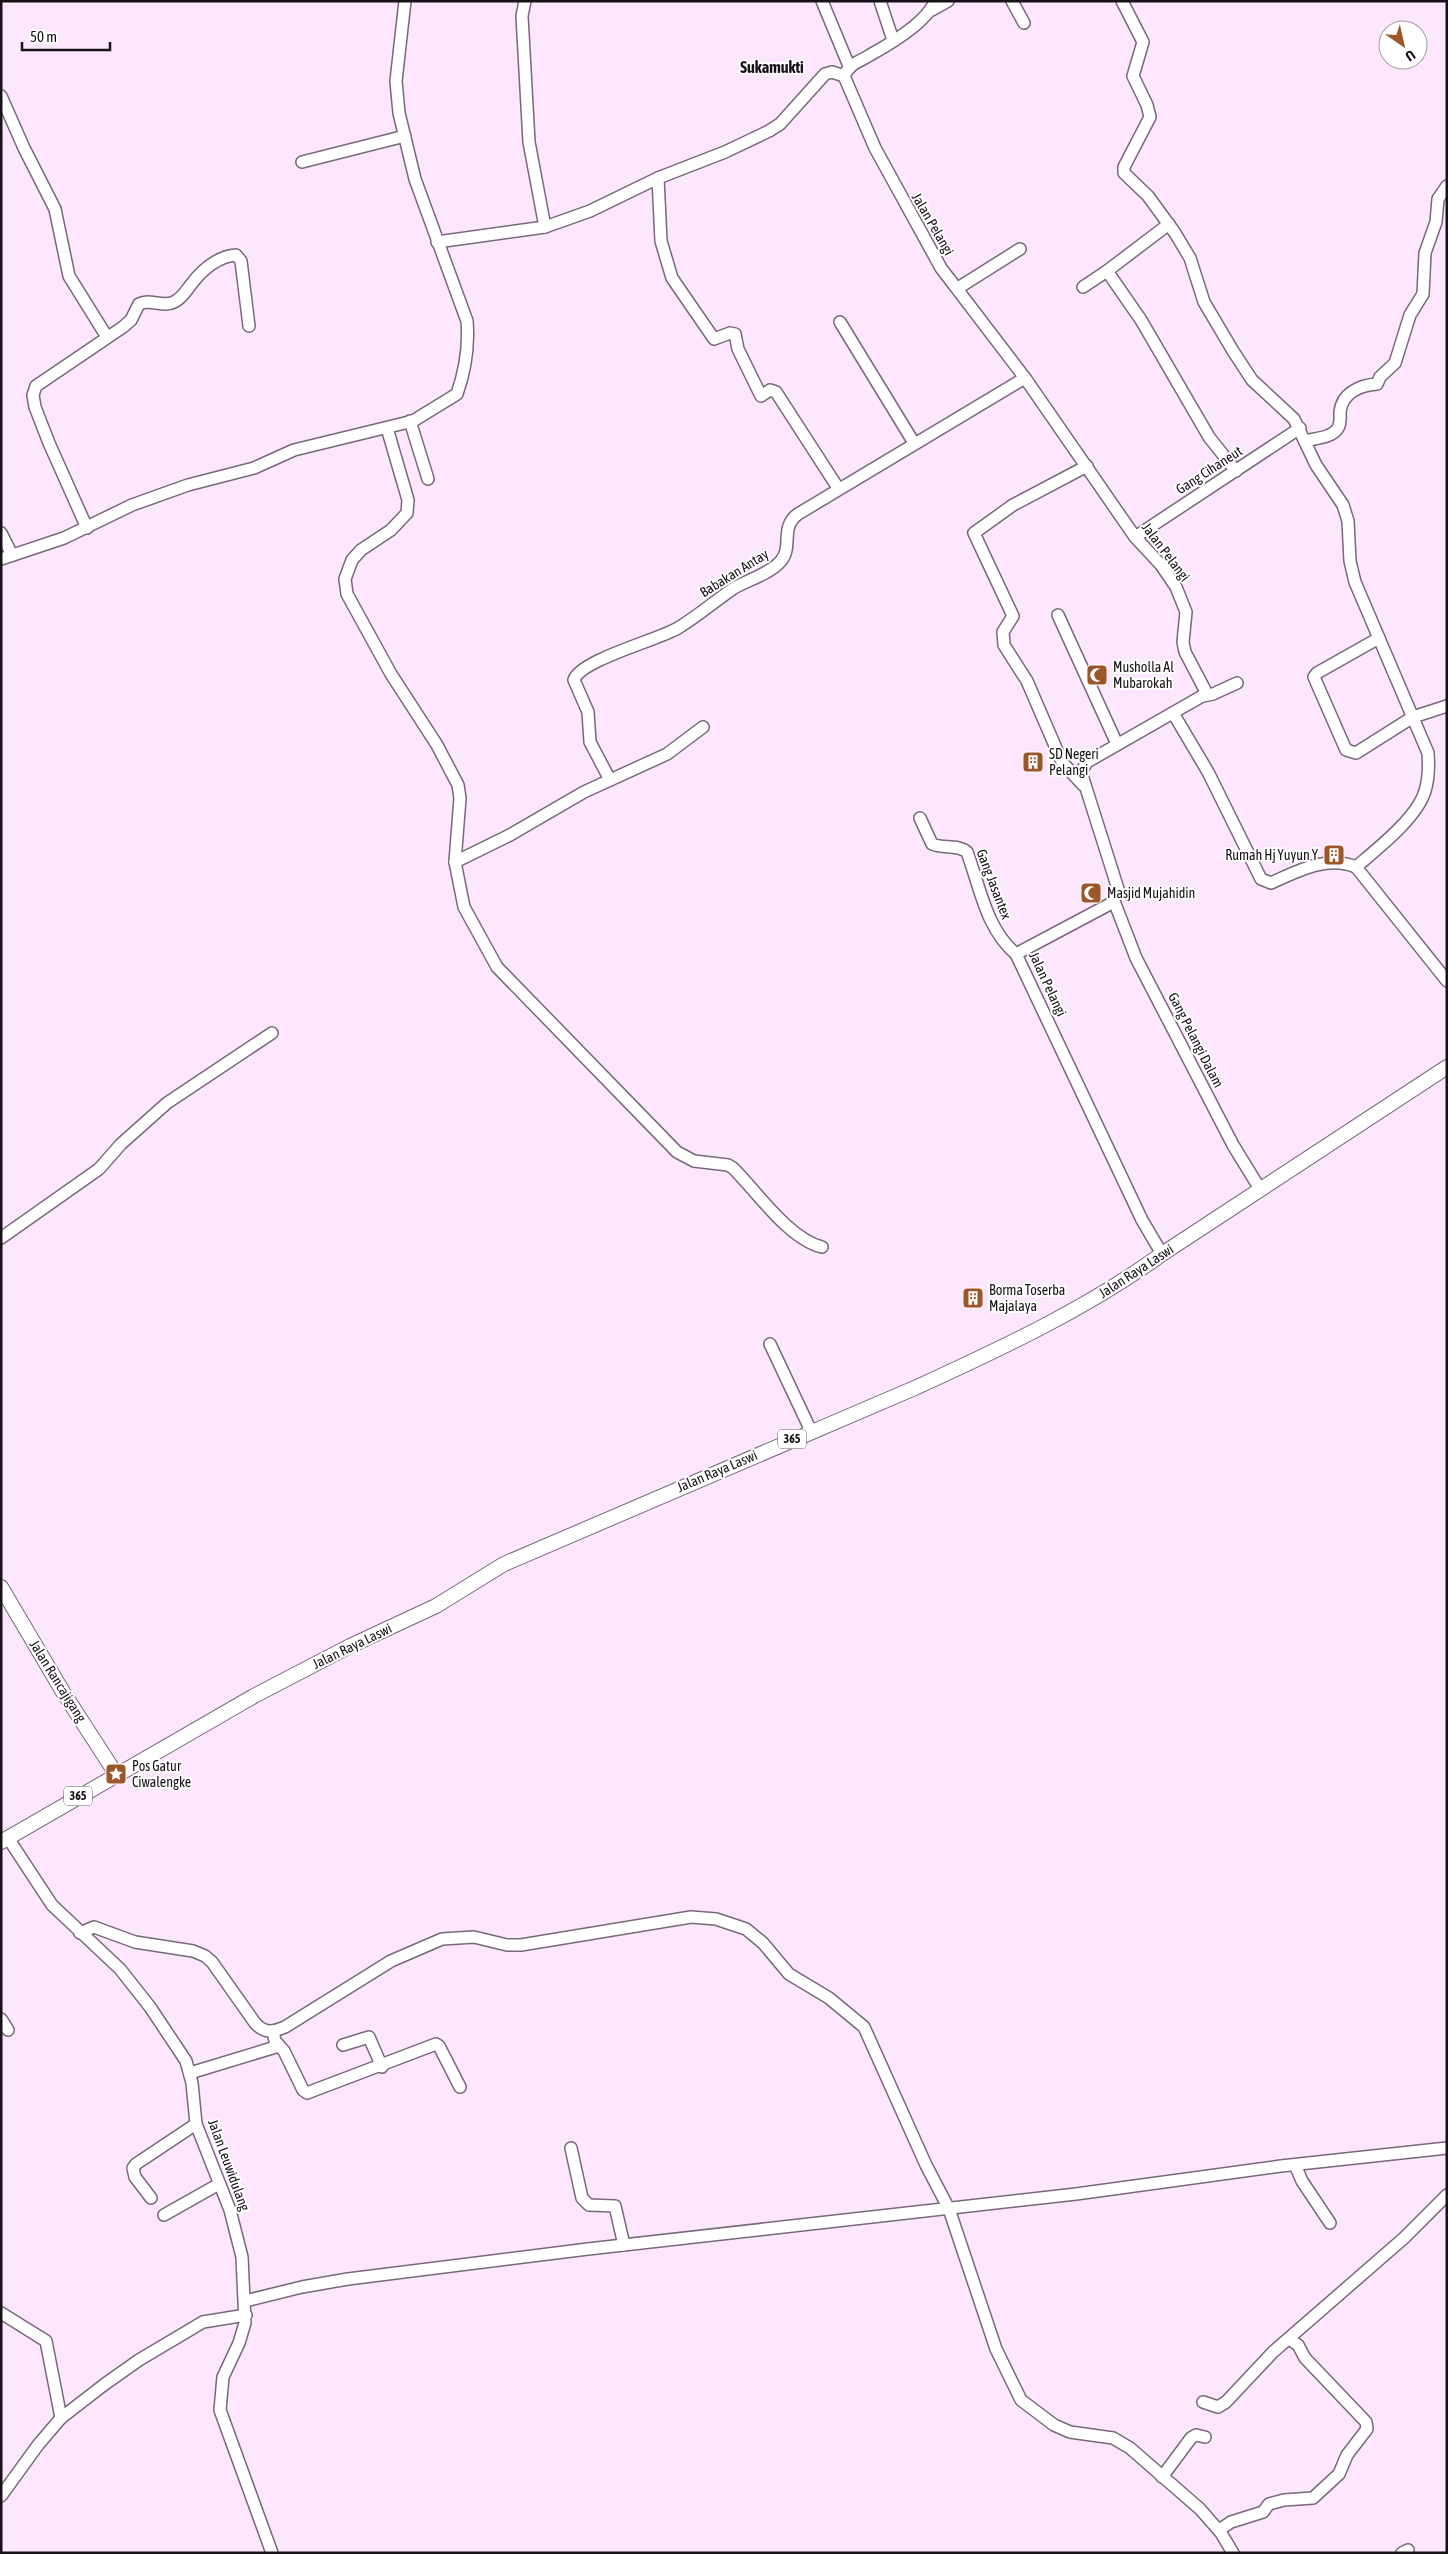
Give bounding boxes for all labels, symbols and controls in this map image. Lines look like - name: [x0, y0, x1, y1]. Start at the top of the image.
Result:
- scale bar: [22, 20, 110, 52]
- north arrow: [1378, 20, 1428, 70]
- text: 50 m: [30, 28, 57, 45]
- text: U: [1402, 47, 1418, 65]
- district label: Sukamukti: [740, 58, 804, 76]
- street label: Jalan Pelangi: [909, 190, 957, 258]
- street label: Gang Cihaneut: [1173, 443, 1245, 497]
- street label: Jalan Pelangi: [1139, 520, 1193, 584]
- street label: Babakan Antay: [697, 546, 771, 600]
- place label: Musholla Al Mubarokah: [1113, 659, 1174, 691]
- mosque icon: Musholla Al Mubarokah: [1085, 663, 1109, 687]
- place label: SD Negeri Pelangi: [1049, 746, 1099, 778]
- building icon: SD Negeri Pelangi: [1021, 750, 1045, 774]
- building icon: Rumah Hj Yuyun Y: [1322, 843, 1346, 867]
- street label: Gang Jasantex: [973, 847, 1015, 922]
- place label: Rumah Hj Yuyun Y: [1225, 847, 1319, 863]
- mosque icon: Masjid Mujahidin: [1079, 881, 1103, 905]
- place label: Masjid Mujahidin: [1107, 885, 1195, 901]
- street label: Jalan Pelangi: [1026, 949, 1070, 1019]
- street label: Gang Pelangi Dalam: [1165, 990, 1227, 1090]
- street label: Jalan Raya Laswi: [1096, 1241, 1176, 1301]
- place label: Borma Toserba Majalaya: [989, 1282, 1065, 1314]
- building icon: Borma Toserba Majalaya: [961, 1286, 985, 1310]
- road number: 365: [778, 1430, 806, 1448]
- street label: Jalan Raya Laswi: [674, 1447, 760, 1495]
- street label: Jalan Raya Laswi: [310, 1620, 394, 1672]
- street label: Jalan Rancajigang: [26, 1637, 90, 1725]
- place label: Pos Gatur Ciwalengke: [132, 1758, 191, 1790]
- place icon: Pos Gatur Ciwalengke: [104, 1762, 128, 1786]
- road number: 365: [64, 1786, 92, 1805]
- street label: Jalan Leuwidulang: [205, 2117, 253, 2213]

